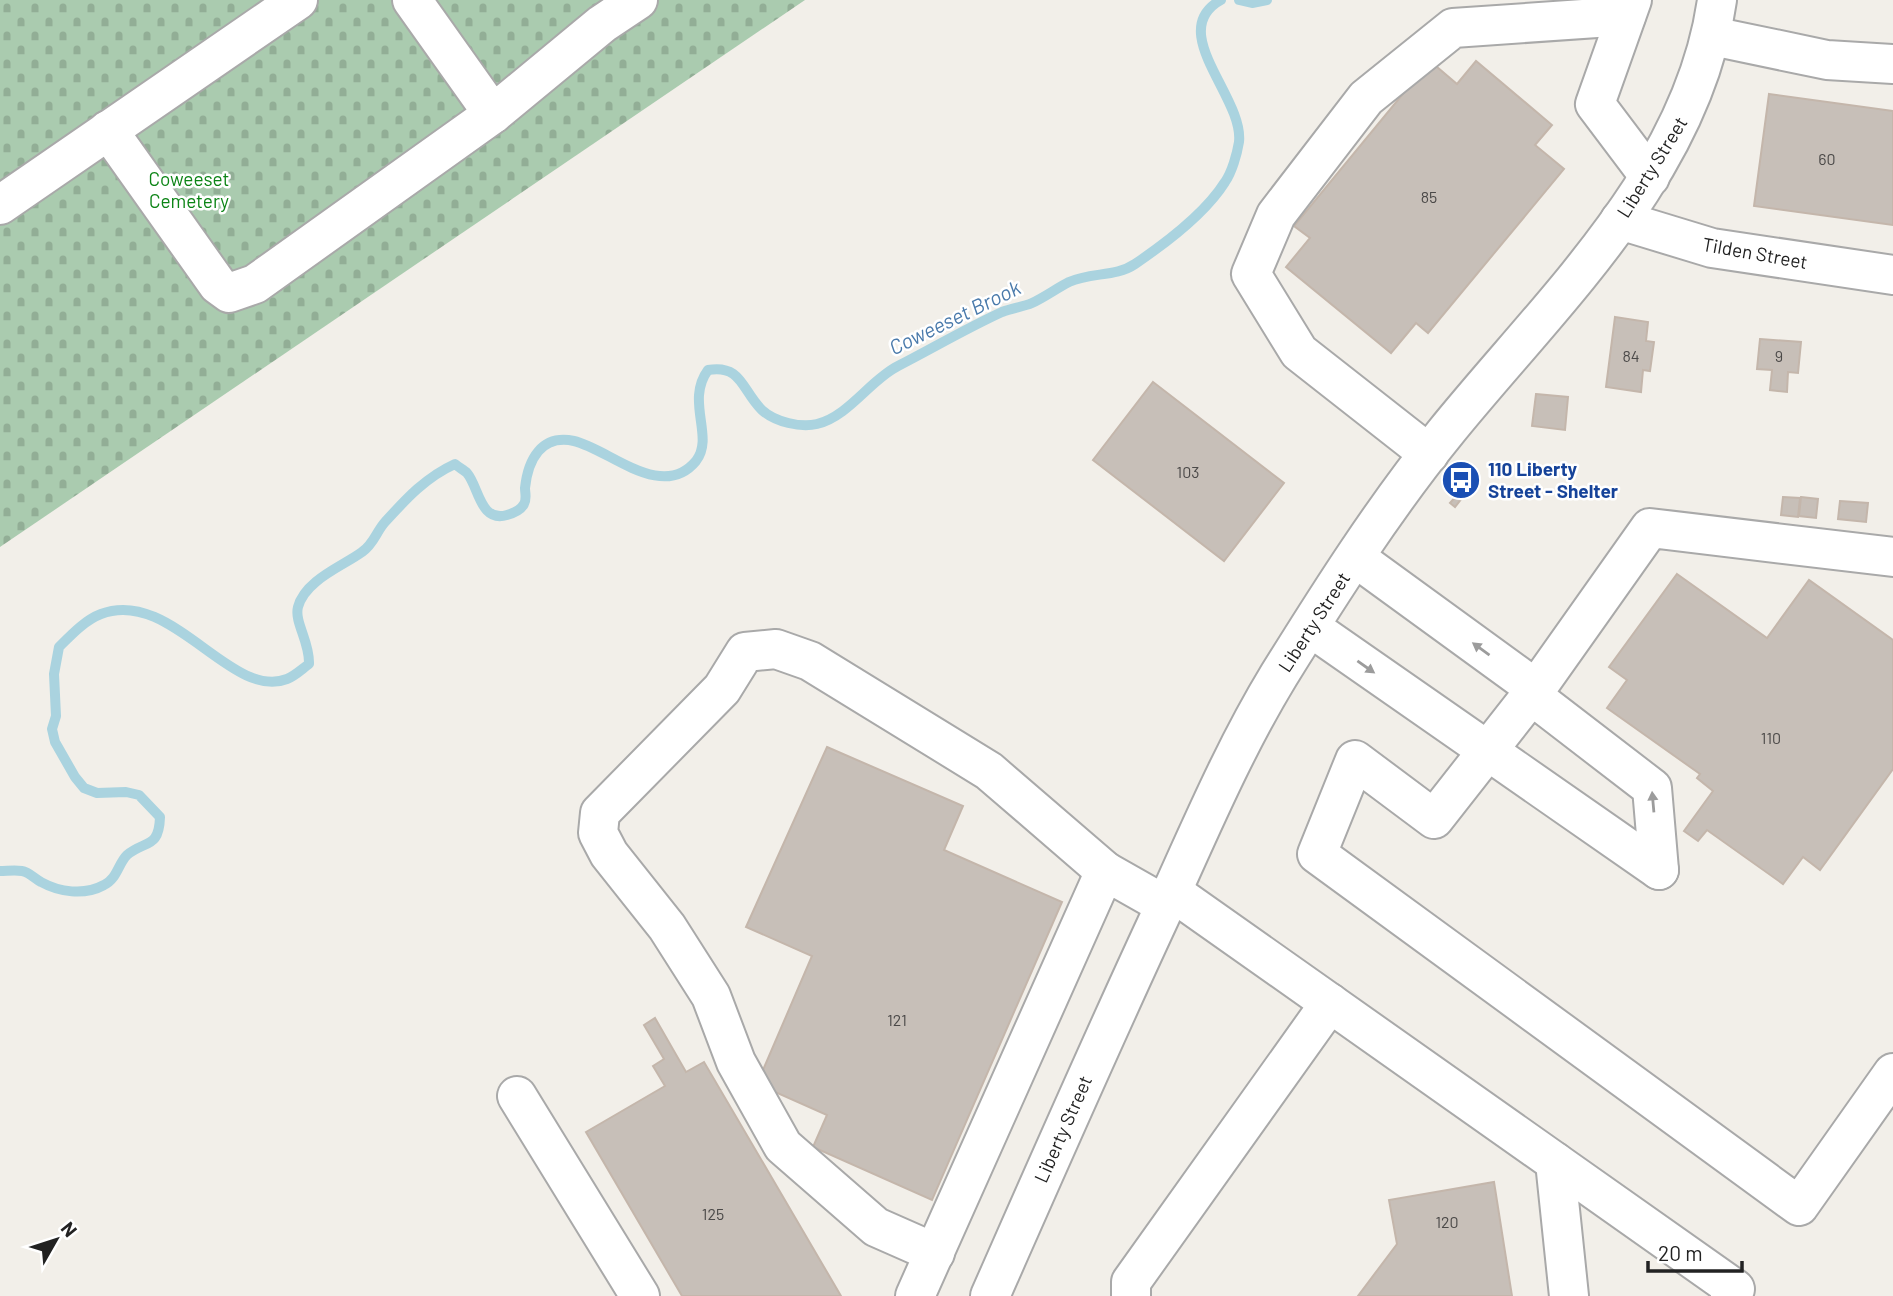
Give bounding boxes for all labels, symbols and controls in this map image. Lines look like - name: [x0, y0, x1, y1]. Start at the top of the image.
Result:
- street label: Liberty Street: [1611, 112, 1692, 221]
- house number: 60: [1818, 149, 1836, 168]
- park label: Coweeset Cemetery: [149, 167, 230, 212]
- house number: 85: [1421, 187, 1437, 206]
- street label: Tilden Street: [1701, 232, 1809, 273]
- water label: Coweeset Brook: [884, 274, 1025, 359]
- house number: 84: [1622, 346, 1640, 365]
- house number: 9: [1775, 346, 1783, 365]
- place label: 110 Liberty Street - Shelter: [1488, 457, 1619, 502]
- bus stop icon: 110 Liberty Street - Shelter: [1440, 459, 1482, 501]
- house number: 103: [1177, 462, 1199, 481]
- street label: Liberty Street: [1273, 567, 1354, 676]
- one-way arrow: [1471, 642, 1490, 656]
- one-way arrow: [1357, 659, 1375, 673]
- house number: 110: [1761, 728, 1781, 747]
- one-way arrow: [1647, 791, 1658, 813]
- house number: 121: [887, 1010, 907, 1029]
- street label: Liberty Street: [1029, 1072, 1096, 1186]
- house number: 125: [702, 1204, 724, 1223]
- north arrow: [21, 1205, 91, 1275]
- house number: 120: [1435, 1212, 1459, 1231]
- text: N: [57, 1217, 83, 1241]
- scale bar: [1648, 1230, 1742, 1274]
- text: 20 m: [1658, 1240, 1703, 1265]

